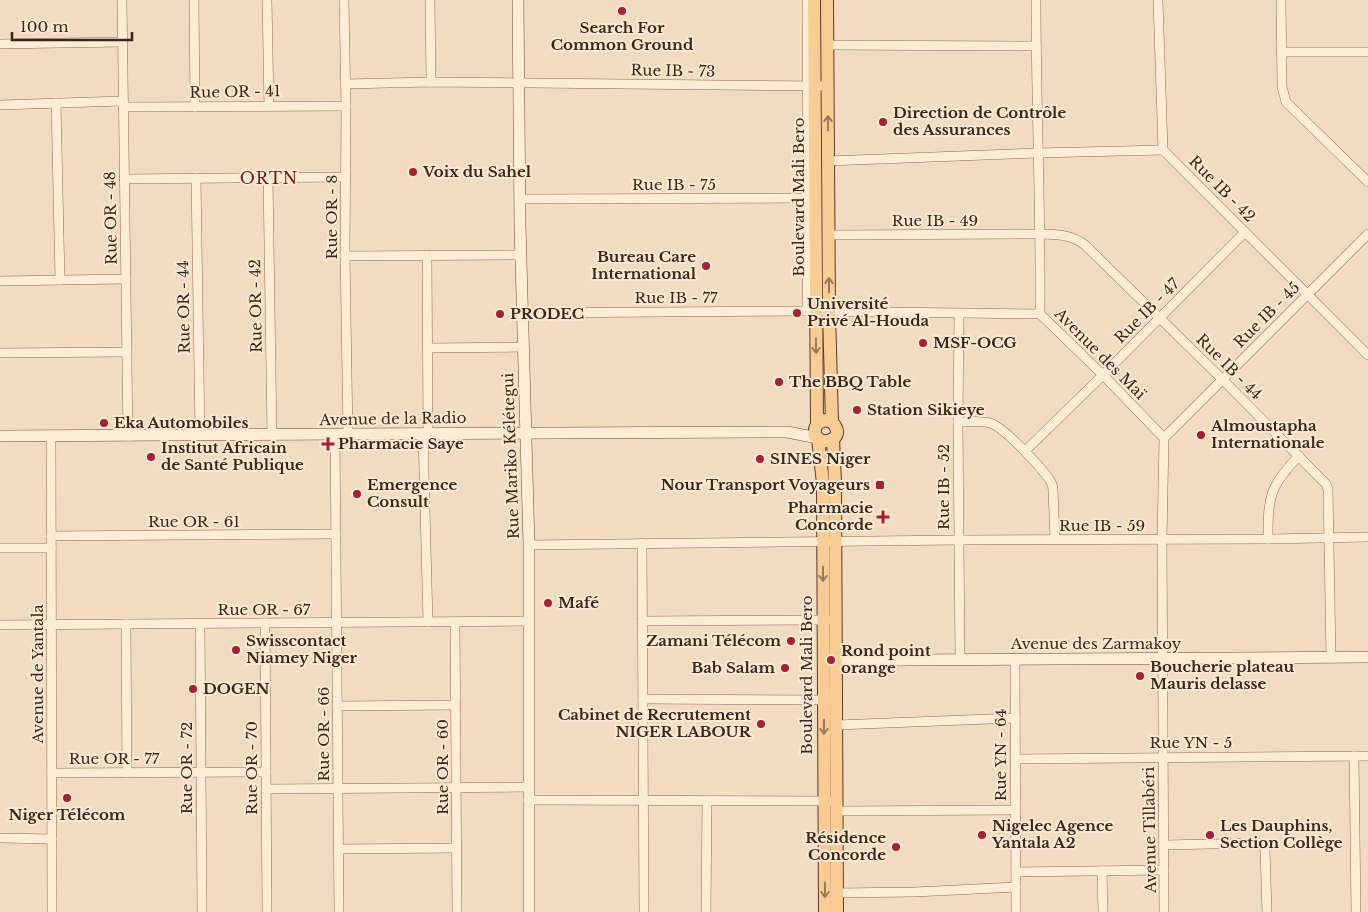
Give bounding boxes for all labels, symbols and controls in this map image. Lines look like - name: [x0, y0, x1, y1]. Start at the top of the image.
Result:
- marker: Search For Common Ground: [616, 5, 628, 17]
- scale bar: [12, 10, 132, 42]
- text: 100 m: [20, 17, 69, 36]
- place label: Search For Common Ground: [551, 18, 694, 54]
- street label: Rue IB - 73: [630, 60, 716, 81]
- street label: Rue OR - 41: [189, 81, 281, 102]
- place label: Direction de Contrôle des Assurances: [893, 103, 1066, 139]
- one-way arrow: [823, 115, 833, 132]
- marker: Direction de Contrôle des Assurances: [877, 116, 889, 128]
- street label: Boulevard Mali Bero: [789, 117, 808, 277]
- street label: Rue IB - 42: [1185, 151, 1260, 226]
- place label: Voix du Sahel: [422, 162, 532, 181]
- marker: Voix du Sahel: [407, 166, 419, 178]
- district label: ORTN: [240, 168, 298, 188]
- street label: Rue OR - 48: [100, 171, 121, 265]
- street label: Rue OR - 8: [322, 175, 341, 259]
- street label: Rue IB - 75: [632, 175, 716, 194]
- street label: Rue IB - 49: [892, 211, 978, 230]
- place label: Bureau Care International: [591, 247, 697, 283]
- street label: Rue OR - 42: [245, 259, 266, 353]
- street label: Rue OR - 44: [173, 260, 194, 354]
- marker: Bureau Care International: [700, 260, 712, 272]
- street label: Rue IB - 47: [1110, 274, 1184, 347]
- one-way arrow: [824, 278, 834, 294]
- street label: Rue IB - 45: [1230, 278, 1304, 352]
- street label: Rue IB - 77: [634, 288, 718, 307]
- place label: Université Privé Al-Houda: [807, 294, 930, 330]
- street label: Avenue des Maï: [1050, 303, 1150, 403]
- place label: PRODEC: [510, 304, 584, 323]
- marker: Université Privé Al-Houda: [791, 307, 803, 319]
- marker: PRODEC: [494, 308, 506, 320]
- street label: Rue IB - 44: [1192, 330, 1266, 404]
- place label: MSF-OCG: [933, 333, 1017, 352]
- marker: MSF-OCG: [917, 337, 929, 349]
- one-way arrow: [811, 338, 821, 354]
- place label: The BBQ Table: [789, 372, 912, 391]
- street label: Rue Mariko Kélétegui: [498, 373, 523, 539]
- marker: The BBQ Table: [773, 376, 785, 388]
- place label: Station Sikieye: [867, 400, 985, 419]
- marker: Station Sikieye: [851, 404, 863, 416]
- street label: Avenue de la Radio: [318, 408, 467, 429]
- place label: Eka Automobiles: [114, 413, 249, 432]
- place label: Almoustapha Internationale: [1210, 416, 1325, 452]
- marker: Eka Automobiles: [98, 417, 110, 429]
- marker: Almoustapha Internationale: [1195, 429, 1207, 441]
- place label: Pharmacie Saye: [338, 434, 464, 453]
- place label: Institut Africain de Santé Publique: [161, 438, 304, 474]
- marker: Pharmacie Saye: [322, 438, 334, 450]
- street label: Rue IB - 52: [934, 444, 953, 530]
- place label: SINES Niger: [770, 449, 871, 468]
- marker: Institut Africain de Santé Publique: [145, 451, 157, 463]
- marker: SINES Niger: [754, 453, 766, 465]
- place label: Emergence Consult: [367, 475, 457, 511]
- place label: Nour Transport Voyageurs: [661, 475, 870, 494]
- marker: Nour Transport Voyageurs: [874, 479, 886, 491]
- marker: Emergence Consult: [351, 488, 363, 500]
- place label: Pharmacie Concorde: [788, 498, 873, 534]
- marker: Pharmacie Concorde: [877, 511, 889, 523]
- street label: Rue OR - 61: [148, 512, 240, 531]
- street label: Rue IB - 59: [1059, 516, 1145, 535]
- one-way arrow: [818, 566, 828, 582]
- place label: Mafé: [558, 593, 599, 612]
- street label: Boulevard Mali Bero: [797, 595, 816, 755]
- marker: Mafé: [542, 597, 554, 609]
- street label: Rue OR - 67: [218, 600, 311, 619]
- street label: Avenue de Yantala: [28, 604, 47, 745]
- place label: Swisscontact Niamey Niger: [246, 631, 357, 667]
- place label: Zamani Télécom: [646, 631, 781, 650]
- street label: Avenue des Zarmakoy: [1010, 634, 1182, 653]
- marker: Zamani Télécom: [785, 635, 797, 647]
- place label: Rond point orange: [841, 641, 931, 677]
- marker: Swisscontact Niamey Niger: [230, 644, 242, 656]
- marker: Rond point orange: [825, 654, 837, 666]
- place label: Boucherie plateau Mauris delasse: [1150, 657, 1295, 693]
- place label: Bab Salam: [691, 658, 775, 677]
- marker: Bab Salam: [779, 662, 791, 674]
- marker: Boucherie plateau Mauris delasse: [1134, 670, 1146, 682]
- place label: DOGEN: [203, 679, 270, 698]
- marker: DOGEN: [187, 683, 199, 695]
- street label: Rue OR - 66: [314, 687, 333, 781]
- place label: Cabinet de Recrutement NIGER LABOUR: [558, 705, 752, 741]
- street label: Rue YN - 64: [991, 709, 1010, 801]
- marker: Cabinet de Recrutement NIGER LABOUR: [755, 718, 767, 730]
- street label: Rue OR - 60: [433, 719, 452, 815]
- one-way arrow: [819, 719, 829, 735]
- street label: Rue OR - 70: [242, 721, 261, 815]
- street label: Rue OR - 72: [177, 722, 196, 814]
- street label: Rue YN - 5: [1150, 733, 1232, 752]
- street label: Rue OR - 77: [69, 749, 160, 768]
- street label: Avenue Tillabéri: [1139, 767, 1160, 894]
- marker: Niger Télécom: [61, 792, 73, 804]
- place label: Niger Télécom: [9, 805, 126, 824]
- place label: Nigelec Agence Yantala A2: [991, 816, 1113, 852]
- place label: Les Dauphins, Section Collège: [1220, 816, 1343, 852]
- place label: Résidence Concorde: [805, 828, 886, 864]
- marker: Nigelec Agence Yantala A2: [976, 829, 988, 841]
- marker: Les Dauphins, Section Collège: [1204, 829, 1216, 841]
- marker: Résidence Concorde: [890, 841, 902, 853]
- one-way arrow: [820, 882, 829, 898]

